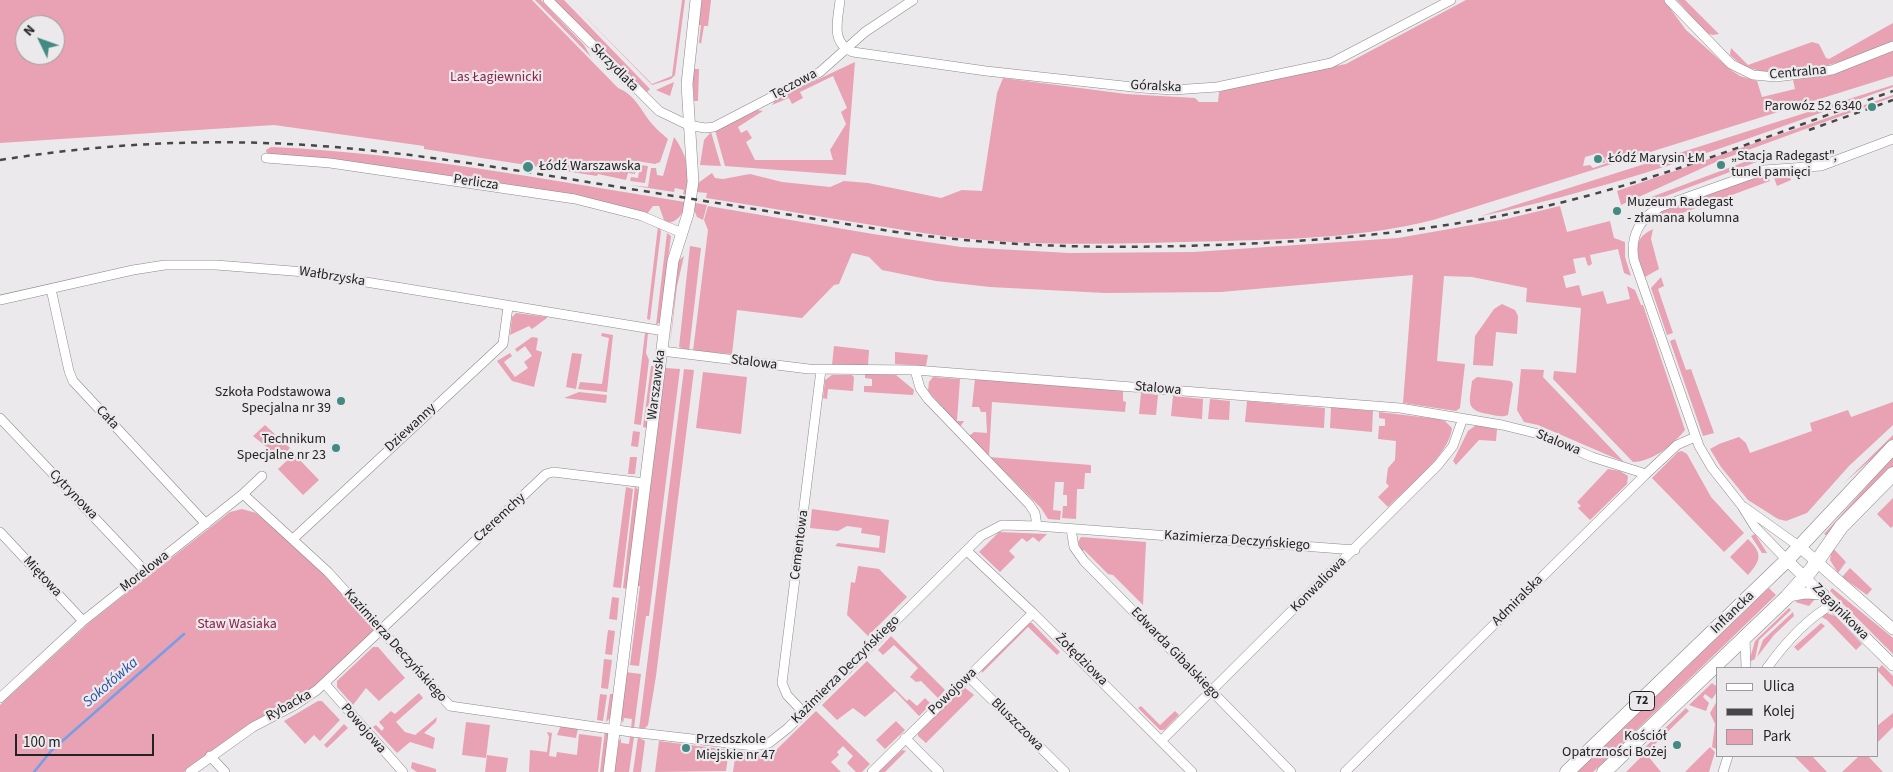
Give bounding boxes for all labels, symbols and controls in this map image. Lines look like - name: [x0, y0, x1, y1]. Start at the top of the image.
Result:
- north arrow: [15, 15, 65, 65]
- text: N: [19, 20, 40, 41]
- street label: Skrzydlata: [586, 40, 642, 96]
- street label: Centralna: [1769, 62, 1827, 84]
- street label: Tęczowa: [768, 66, 820, 104]
- park label: Las Łagiewnicki: [450, 70, 542, 86]
- street label: Góralska: [1130, 77, 1182, 97]
- place label: Parowóz 52 6340: [1765, 99, 1862, 115]
- marker: Parowóz 52 6340: [1866, 101, 1878, 113]
- place label: „Stacja Radegast", tunel pamięci: [1731, 149, 1837, 182]
- place label: Łódź Marysin ŁM: [1608, 151, 1705, 167]
- marker: Łódź Marysin ŁM: [1592, 153, 1604, 165]
- place label: Łódź Warszawska: [539, 159, 641, 175]
- marker: „Stacja Radegast", tunel pamięci: [1715, 159, 1727, 171]
- marker: Łódź Warszawska: [521, 160, 535, 174]
- street label: Perlicza: [452, 172, 500, 194]
- place label: Muzeum Radegast - złamana kolumna: [1627, 195, 1739, 228]
- marker: Muzeum Radegast - złamana kolumna: [1611, 205, 1623, 217]
- street label: Wałbrzyska: [298, 263, 366, 291]
- street label: Warszawska: [644, 349, 670, 421]
- street label: Stalowa: [730, 352, 778, 374]
- street label: Stalowa: [1134, 379, 1182, 399]
- place label: Szkoła Podstawowa Specjalna nr 39: [215, 385, 331, 418]
- marker: Szkoła Podstawowa Specjalna nr 39: [335, 395, 347, 407]
- street label: Dziewanny: [382, 400, 440, 456]
- street label: Cała: [92, 403, 122, 433]
- street label: Stalowa: [1533, 426, 1583, 460]
- place label: Technikum Specjalne nr 23: [237, 432, 326, 464]
- marker: Technikum Specjalne nr 23: [330, 442, 342, 454]
- street label: Cytrynowa: [45, 467, 101, 523]
- street label: Czeremchy: [471, 490, 529, 546]
- street label: Cementowa: [787, 509, 813, 581]
- street label: Kazimierza Deczyńskiego: [1163, 528, 1311, 554]
- street label: Morelowa: [117, 548, 173, 596]
- street label: Miętowa: [19, 553, 65, 601]
- street label: Konwaliowa: [1288, 554, 1350, 616]
- street label: Admiralska: [1489, 572, 1547, 630]
- street label: Zagajnikowa: [1808, 580, 1872, 644]
- street label: Kazimierza Deczyńskiego: [340, 586, 450, 706]
- street label: Inflancka: [1708, 588, 1758, 638]
- street label: Edwarda Gibalskiego: [1127, 604, 1223, 704]
- street label: Kazimierza Deczyńskiego: [788, 612, 904, 728]
- park label: Staw Wasiaka: [197, 617, 277, 633]
- street label: Żołędziowa: [1051, 630, 1111, 690]
- water label: Sokołówka: [80, 654, 142, 712]
- street label: Powojowa: [925, 665, 981, 719]
- legend: [1716, 667, 1878, 757]
- text: Ulica: [1763, 676, 1794, 697]
- street label: Rybacka: [263, 687, 315, 725]
- road number: 72: [1630, 691, 1654, 710]
- street label: Bluszczowa: [987, 695, 1047, 755]
- street label: Powojowa: [337, 701, 389, 757]
- text: Kolej: [1763, 701, 1795, 722]
- scale bar: [18, 724, 156, 756]
- text: Park: [1763, 726, 1791, 747]
- place label: Kościół Opatrzności Bożej: [1562, 729, 1667, 762]
- text: 100 m: [23, 732, 61, 753]
- place label: Przedszkole Miejskie nr 47: [696, 732, 775, 764]
- marker: Kościół Opatrzności Bożej: [1671, 739, 1683, 751]
- marker: Przedszkole Miejskie nr 47: [680, 742, 692, 754]

